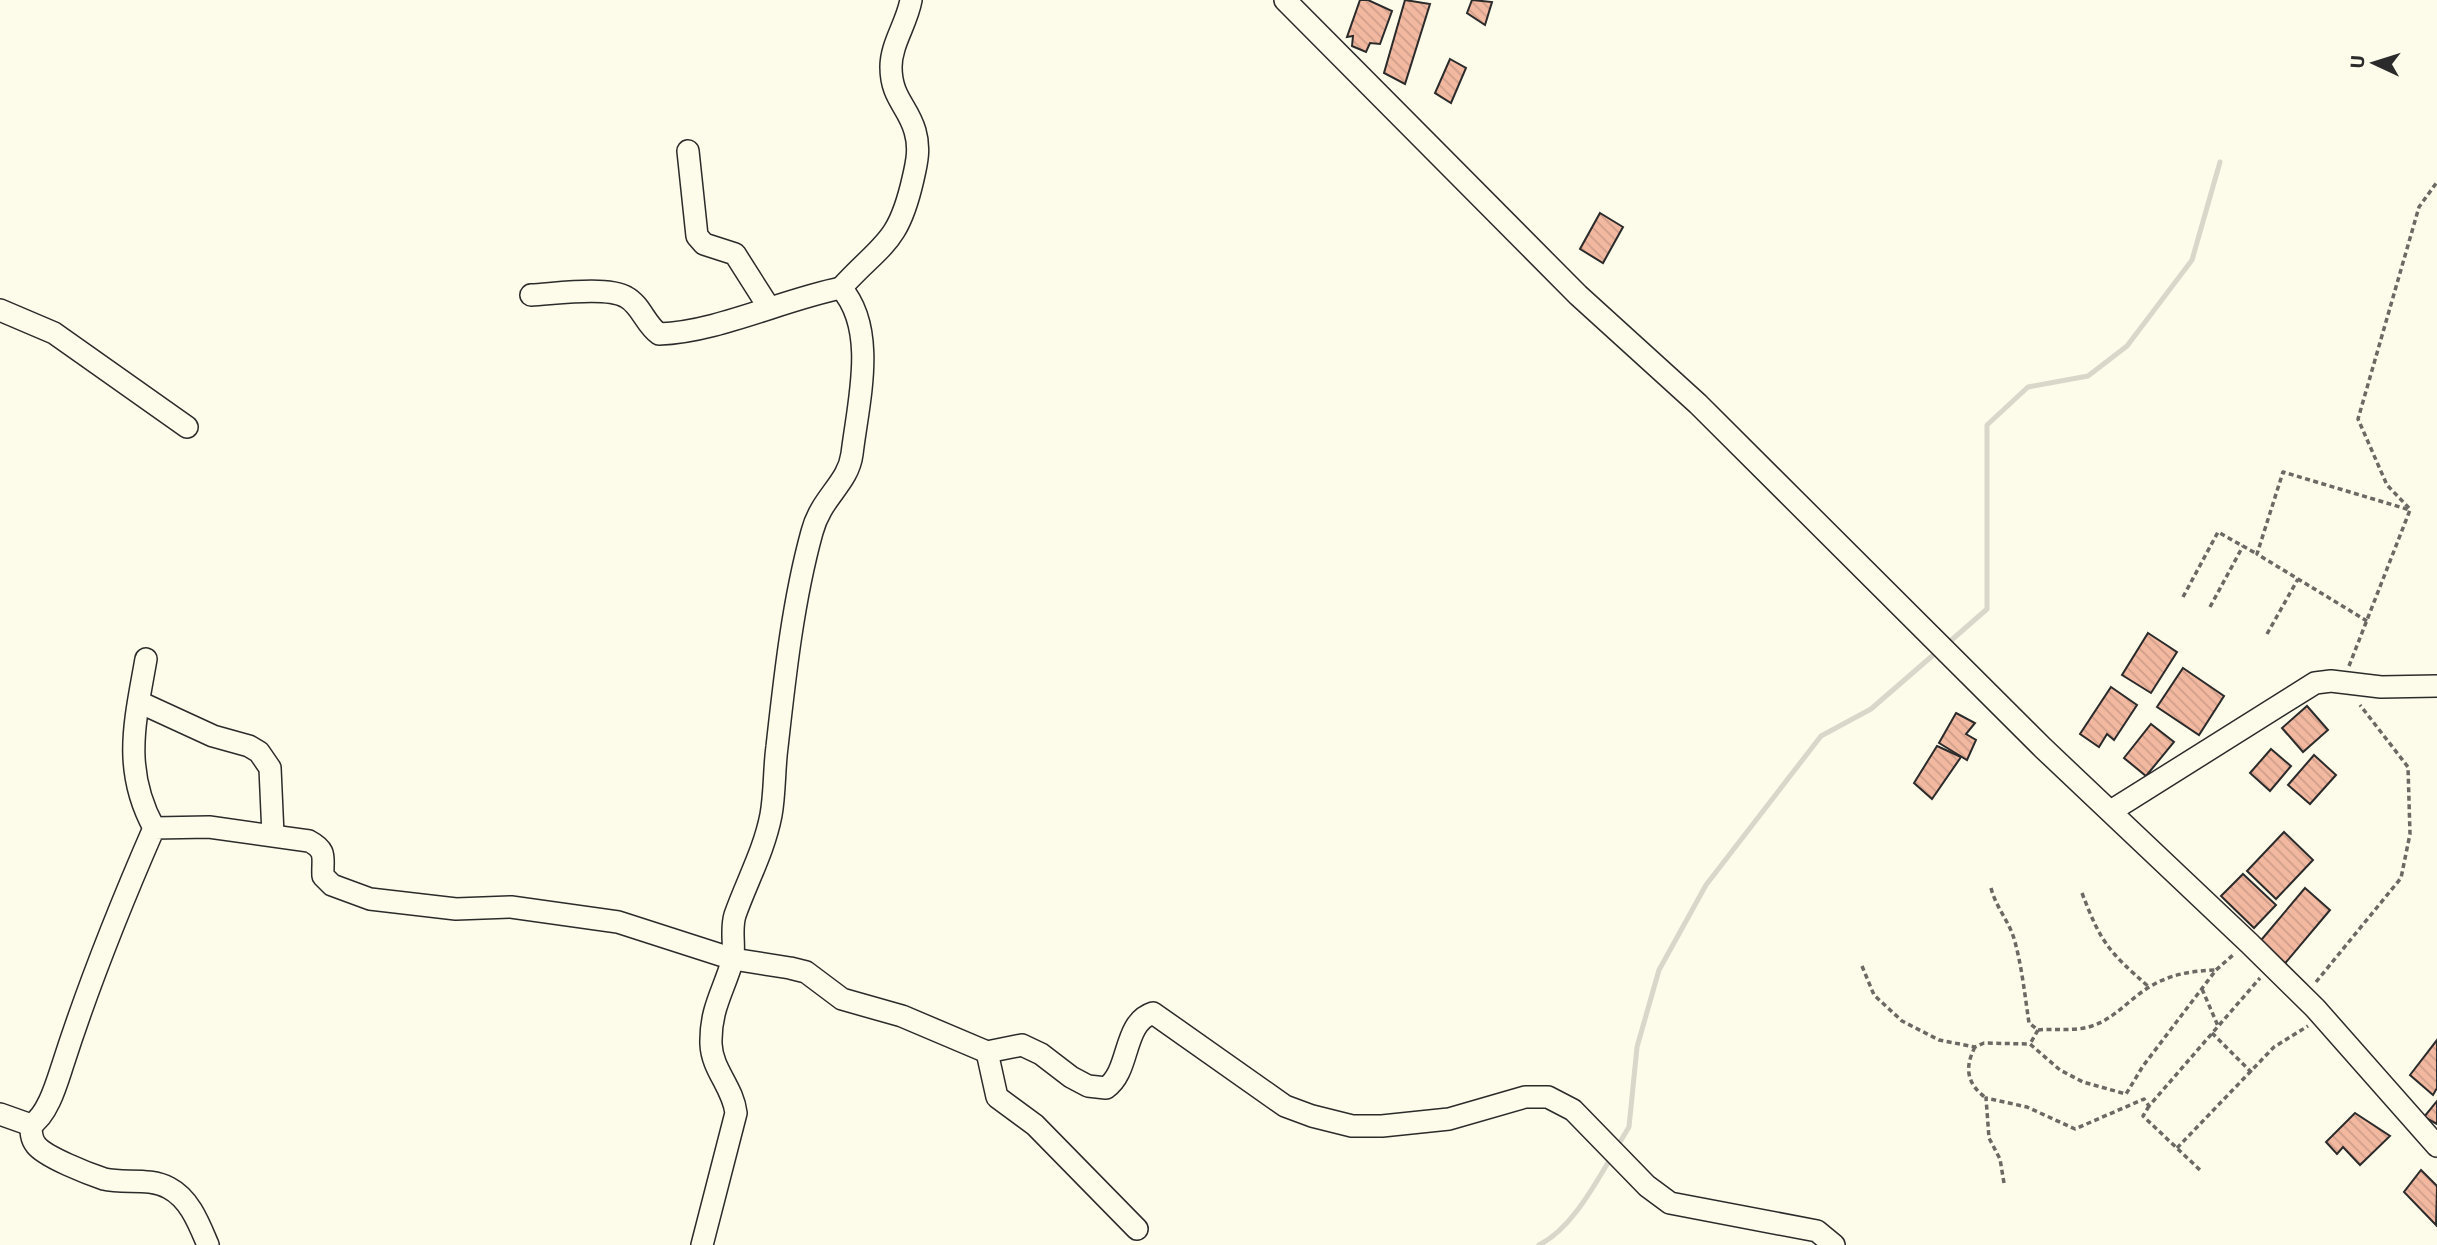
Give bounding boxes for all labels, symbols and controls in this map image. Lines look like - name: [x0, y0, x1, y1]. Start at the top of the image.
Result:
- north arrow: [2339, 28, 2409, 98]
- text: U: [2345, 54, 2368, 69]

